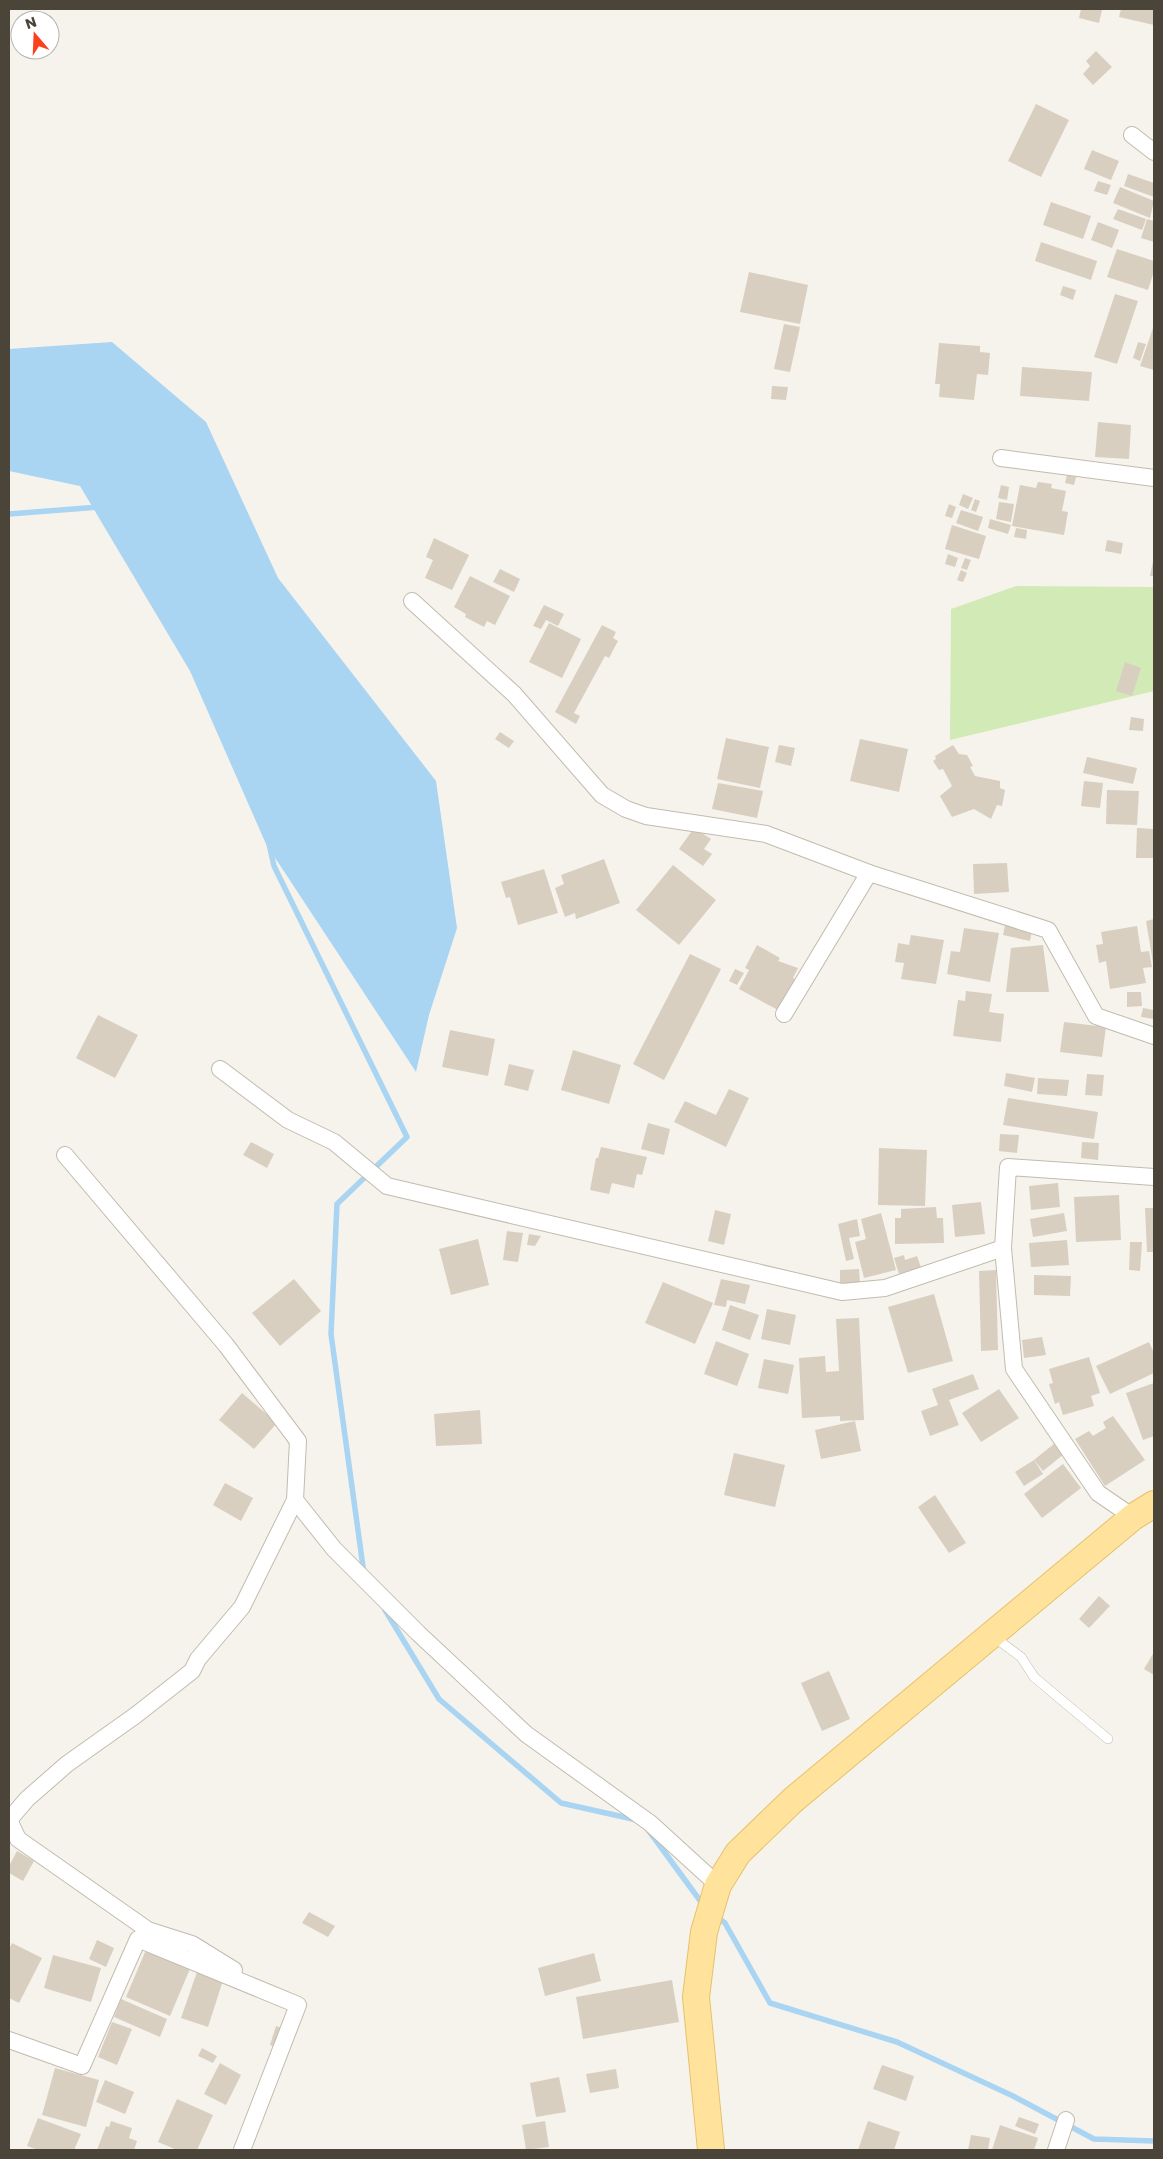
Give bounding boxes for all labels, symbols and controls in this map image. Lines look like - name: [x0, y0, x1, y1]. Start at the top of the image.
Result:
- north arrow: [10, 10, 60, 60]
- text: N: [23, 12, 39, 34]

